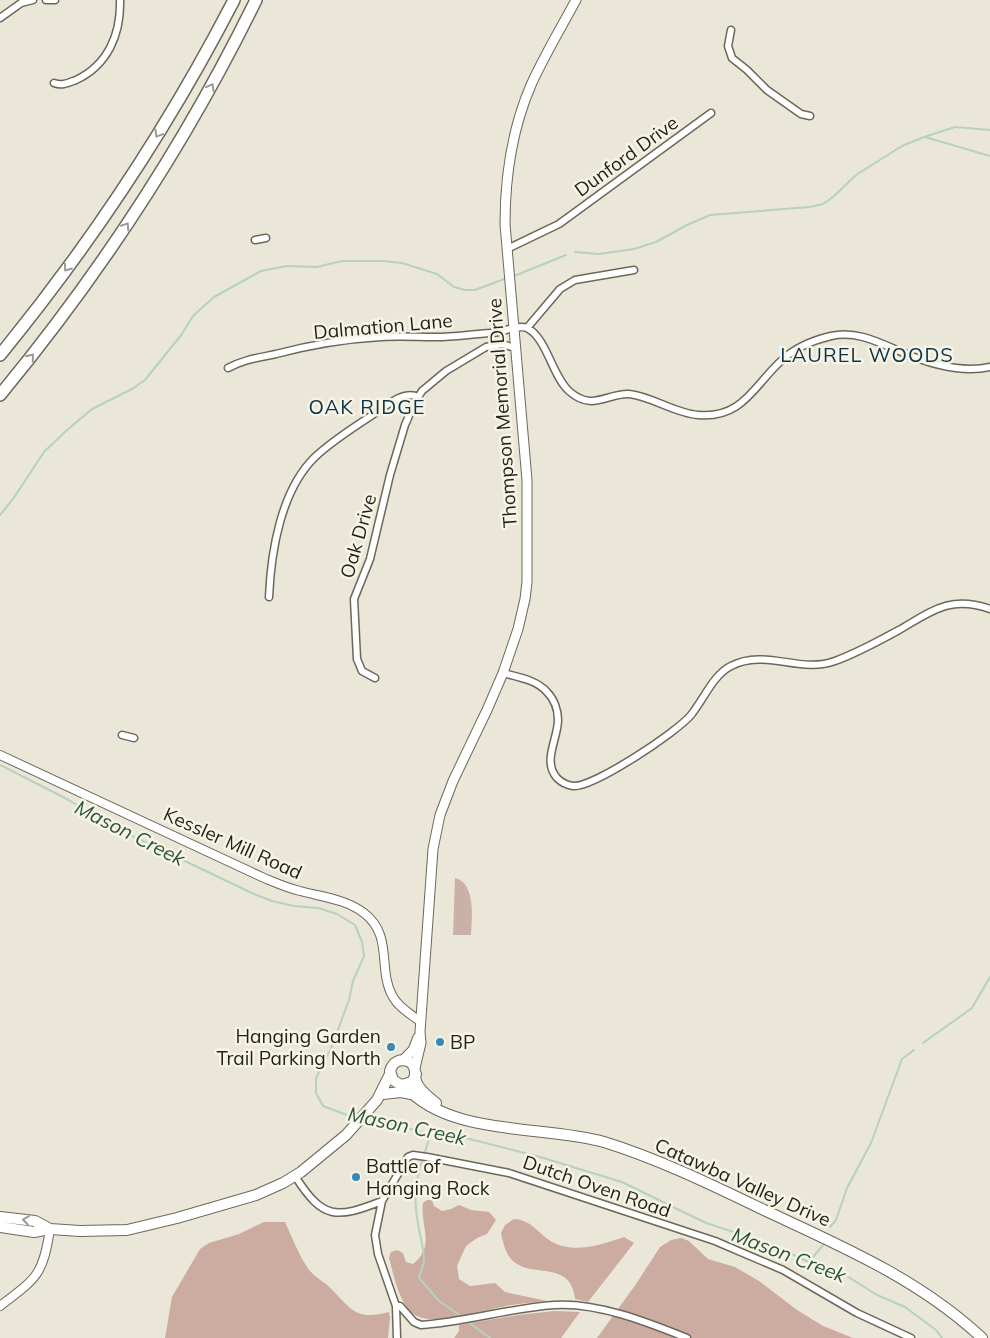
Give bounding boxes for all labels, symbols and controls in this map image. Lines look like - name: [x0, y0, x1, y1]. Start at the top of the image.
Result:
- one-way arrow: [204, 83, 214, 92]
- street label: Dunford Drive: [569, 110, 683, 202]
- one-way arrow: [155, 128, 165, 137]
- one-way arrow: [120, 222, 129, 231]
- one-way arrow: [64, 262, 73, 272]
- street label: Thompson Memorial Drive: [482, 297, 522, 529]
- street label: Dalmation Lane: [312, 308, 454, 344]
- district label: LAUREL WOODS: [780, 342, 954, 367]
- one-way arrow: [25, 354, 33, 363]
- district label: OAK RIDGE: [308, 394, 426, 419]
- street label: Oak Drive: [335, 491, 381, 581]
- water label: Mason Creek: [71, 794, 190, 871]
- street label: Kessler Mill Road: [160, 802, 306, 884]
- place label: Hanging Garden Trail Parking North: [216, 1024, 381, 1070]
- place label: BP: [450, 1030, 475, 1054]
- marker: BP: [434, 1036, 446, 1048]
- marker: Hanging Garden Trail Parking North: [385, 1041, 397, 1053]
- water label: Mason Creek: [346, 1101, 469, 1150]
- street label: Catawba Valley Drive: [651, 1132, 835, 1232]
- street label: Dutch Oven Road: [520, 1149, 674, 1223]
- place label: Battle of Hanging Rock: [366, 1154, 490, 1200]
- marker: Battle of Hanging Rock: [350, 1171, 362, 1183]
- one-way arrow: [22, 1215, 30, 1226]
- water label: Mason Creek: [729, 1221, 850, 1288]

